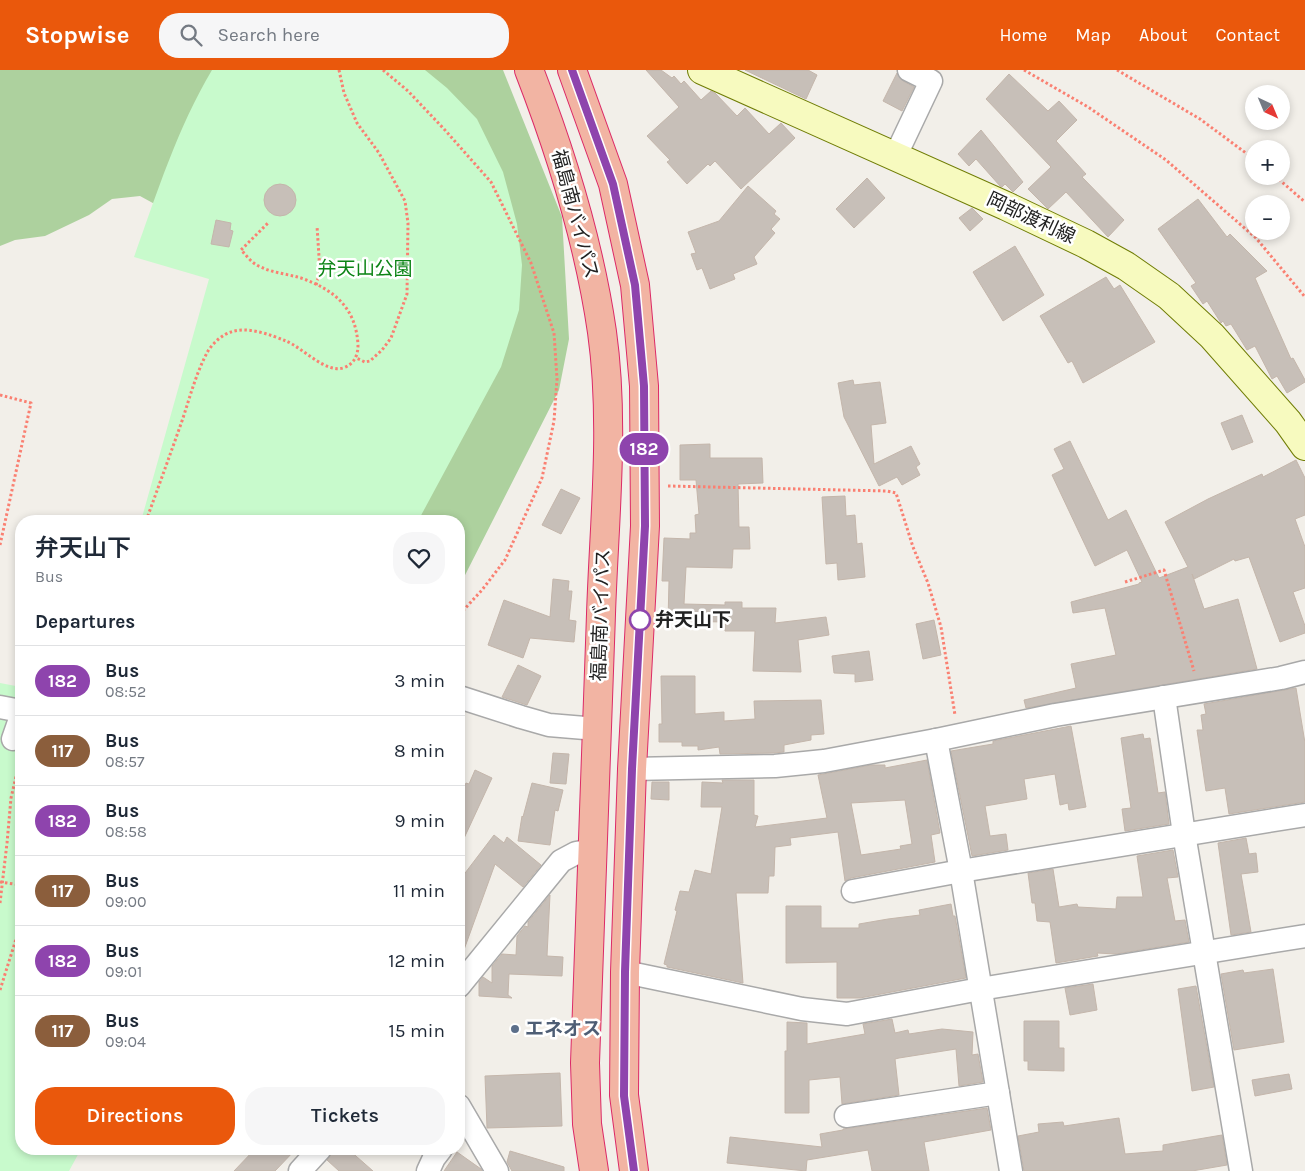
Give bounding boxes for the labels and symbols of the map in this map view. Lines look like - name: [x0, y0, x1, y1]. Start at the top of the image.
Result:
- north arrow: [1245, 85, 1290, 130]
- street label: 福島南バイパス: [547, 147, 603, 281]
- street label: 岡部渡利線: [983, 188, 1079, 248]
- park label: 弁天山公園: [317, 258, 413, 280]
- line badge: 182: [615, 433, 673, 465]
- street label: 福島南バイパス: [588, 548, 614, 682]
- marker: 弁天山下: [629, 609, 651, 631]
- place label: 弁天山下: [655, 609, 731, 631]
- place label: エネオス: [525, 1018, 601, 1040]
- marker: エネオス: [509, 1023, 521, 1035]

